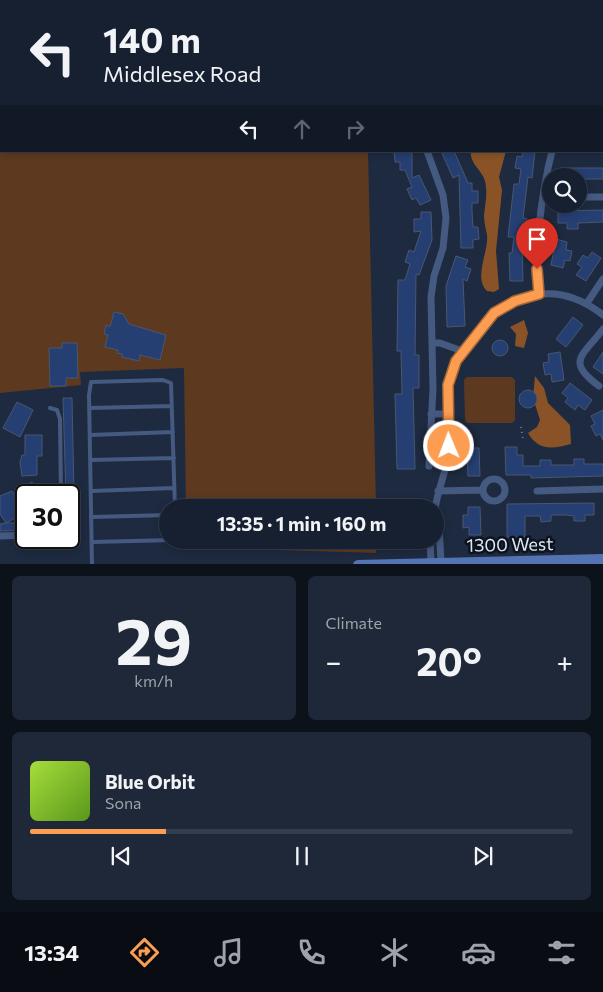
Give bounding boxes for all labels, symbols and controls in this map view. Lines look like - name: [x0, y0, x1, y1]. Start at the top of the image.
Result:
- text: 140 m: [103, 17, 201, 60]
- icon: left: [20, 20, 85, 85]
- text: Middlesex Road: [103, 60, 261, 87]
- icon: left: [235, 115, 263, 143]
- icon: ahead: [288, 115, 316, 143]
- icon: right: [341, 115, 369, 143]
- map controls: [542, 168, 587, 213]
- button: search: [542, 168, 587, 213]
- pin: [516, 218, 558, 269]
- icon: arrive: [523, 225, 551, 253]
- position arrow: [422, 419, 474, 471]
- speed limit sign: 30: [15, 484, 80, 549]
- text: 13:35 · 1 min · 160 m: [217, 512, 386, 535]
- street label: 1300 West: [466, 532, 554, 556]
- text: 29: [115, 599, 192, 678]
- text: Climate: [326, 613, 382, 632]
- text: 20°: [416, 637, 482, 684]
- text: −: [326, 644, 341, 678]
- text: +: [557, 644, 573, 678]
- text: km/h: [134, 671, 173, 690]
- text: Blue Orbit: [105, 770, 195, 793]
- text: Sona: [105, 793, 141, 812]
- icon: previous: [107, 842, 135, 870]
- icon: pause: [288, 842, 316, 870]
- icon: next: [469, 842, 497, 870]
- icon: directions: [127, 935, 162, 970]
- icon: music: [211, 935, 246, 970]
- icon: phone: [294, 935, 329, 970]
- icon: climate: [377, 935, 412, 970]
- icon: car: [461, 935, 496, 970]
- icon: filters: [544, 935, 579, 970]
- text: 13:34: [24, 939, 79, 966]

